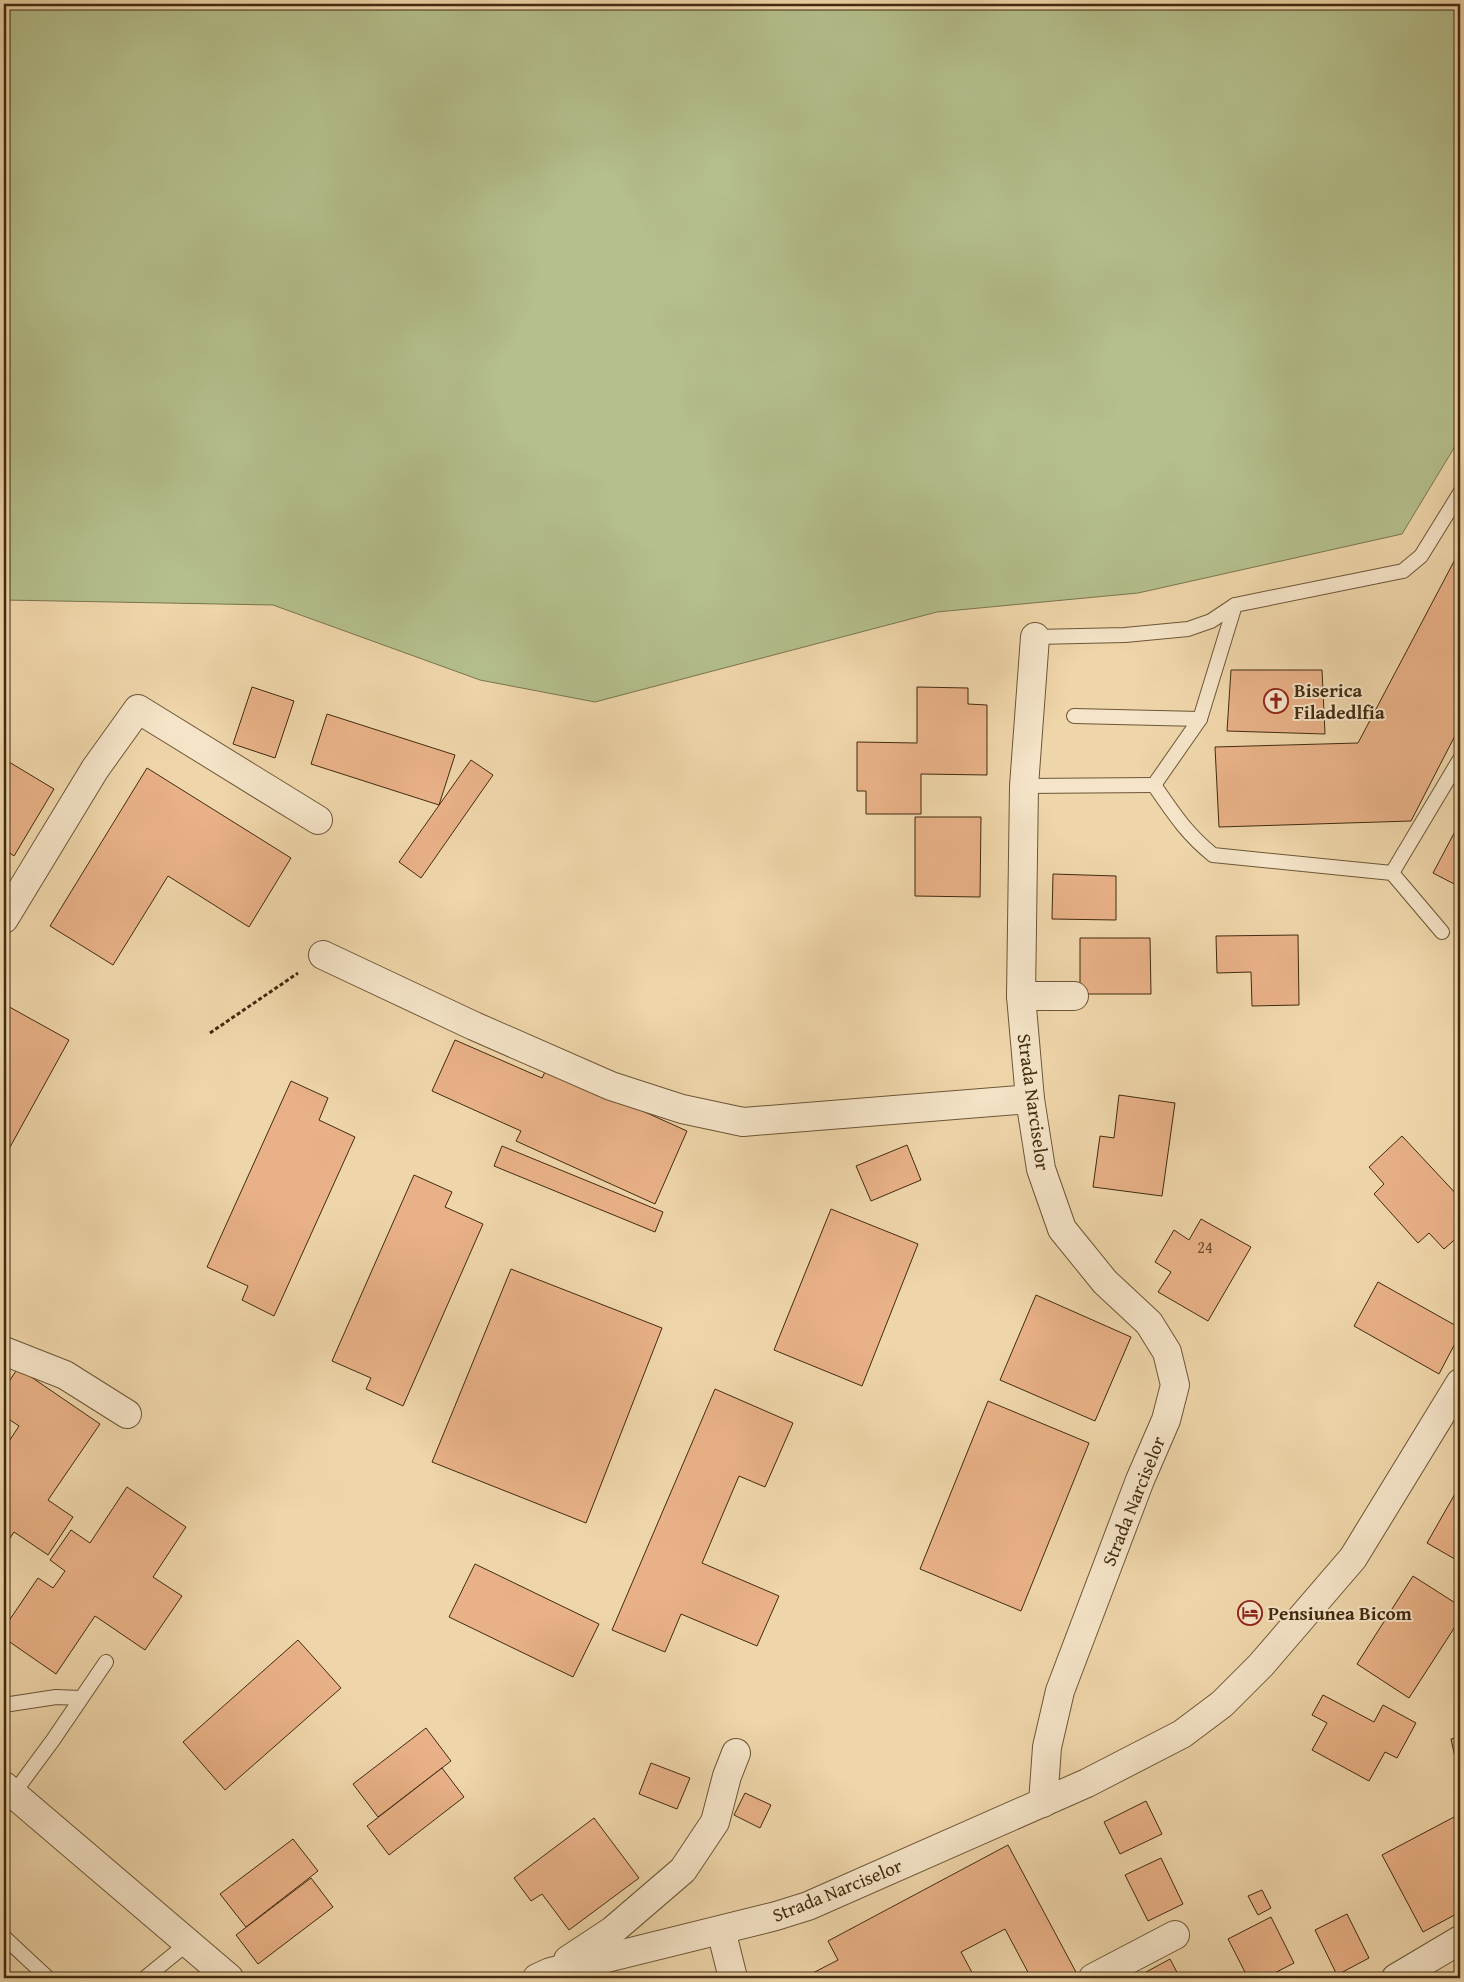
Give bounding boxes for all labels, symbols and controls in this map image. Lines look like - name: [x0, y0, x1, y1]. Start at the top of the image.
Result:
- place label: Biserica Filadedlfia: [1294, 676, 1385, 726]
- church icon: Biserica Filadedlfia: [1263, 688, 1289, 714]
- street label: Strada Narciselor: [1011, 1032, 1057, 1172]
- house number: 24: [1197, 1235, 1213, 1259]
- street label: Strada Narciselor: [1094, 1432, 1172, 1570]
- place label: Pensiunea Bicom: [1268, 1599, 1413, 1627]
- hotel icon: Pensiunea Bicom: [1237, 1600, 1263, 1626]
- street label: Strada Narciselor: [768, 1851, 906, 1929]

